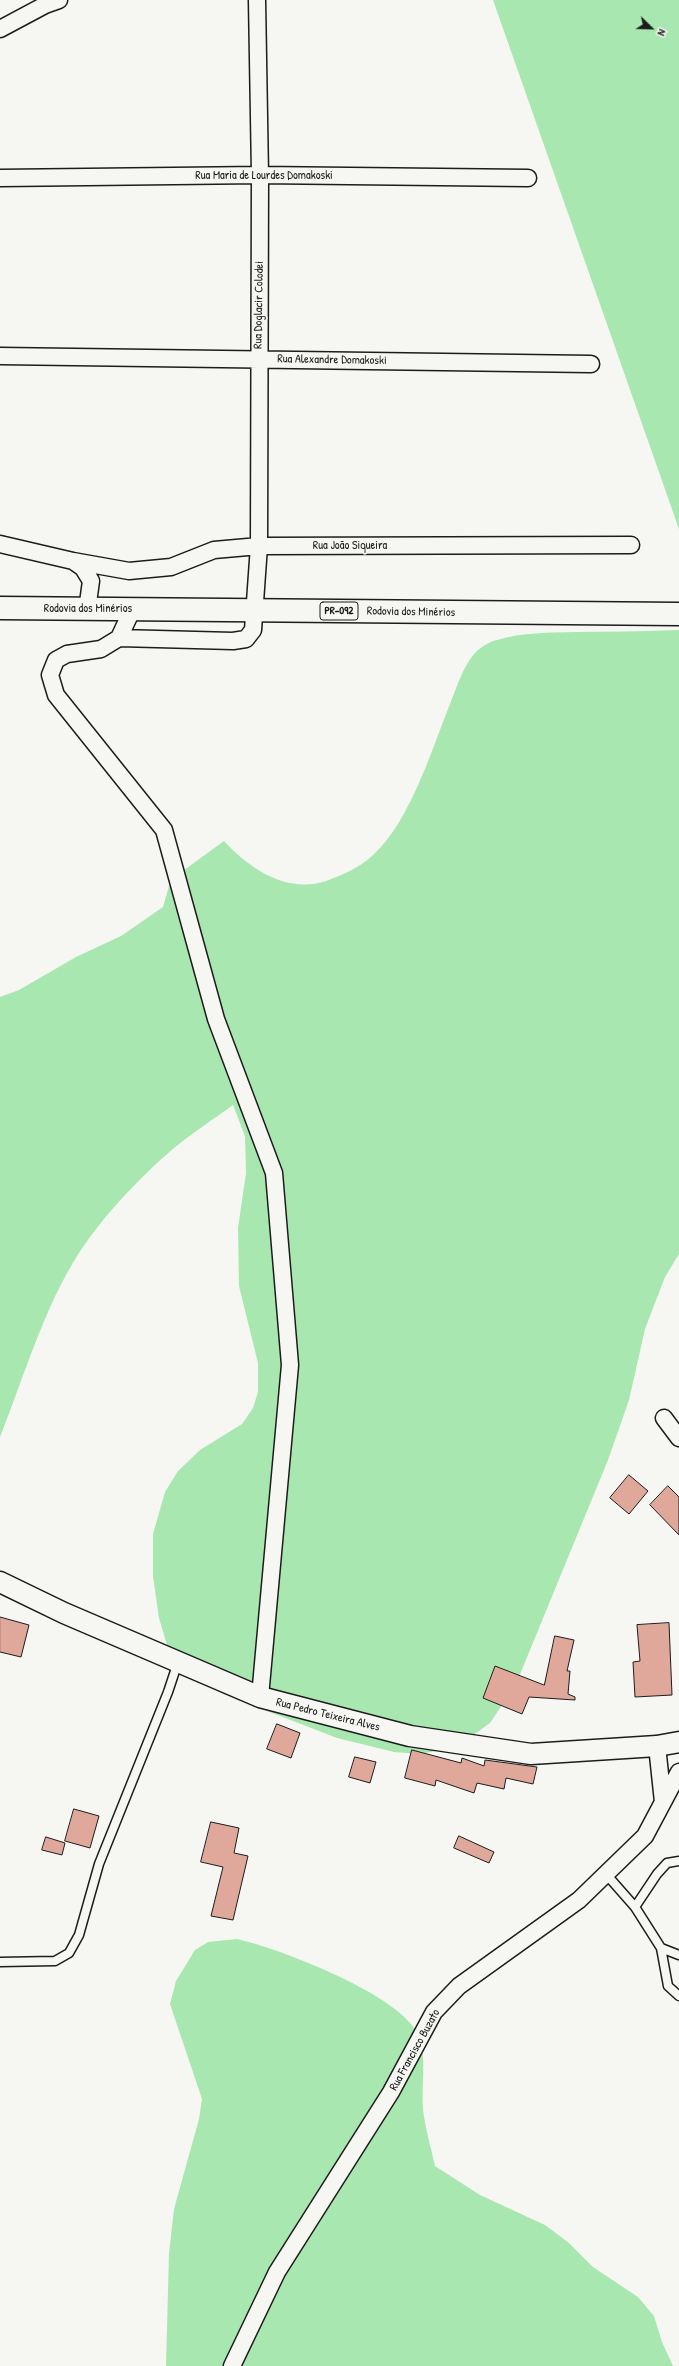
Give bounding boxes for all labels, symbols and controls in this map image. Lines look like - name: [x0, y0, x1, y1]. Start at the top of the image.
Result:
- north arrow: [631, 8, 671, 48]
- text: N: [654, 27, 670, 38]
- street label: Rua Maria de Lourdes Domakoski: [195, 169, 333, 183]
- street label: Rua Doglacir Colodei: [251, 261, 267, 349]
- street label: Rua Alexandre Domakoski: [277, 352, 387, 368]
- street label: Rua João Siqueira: [313, 539, 387, 553]
- street label: Rodovia dos Minérios: [44, 602, 132, 616]
- road number: PR-092: [320, 602, 358, 620]
- street label: Rodovia dos Minérios: [367, 604, 455, 620]
- street label: Rua Pedro Teixeira Alves: [275, 1695, 381, 1735]
- street label: Rua Francisco Buzato: [387, 2007, 443, 2093]

